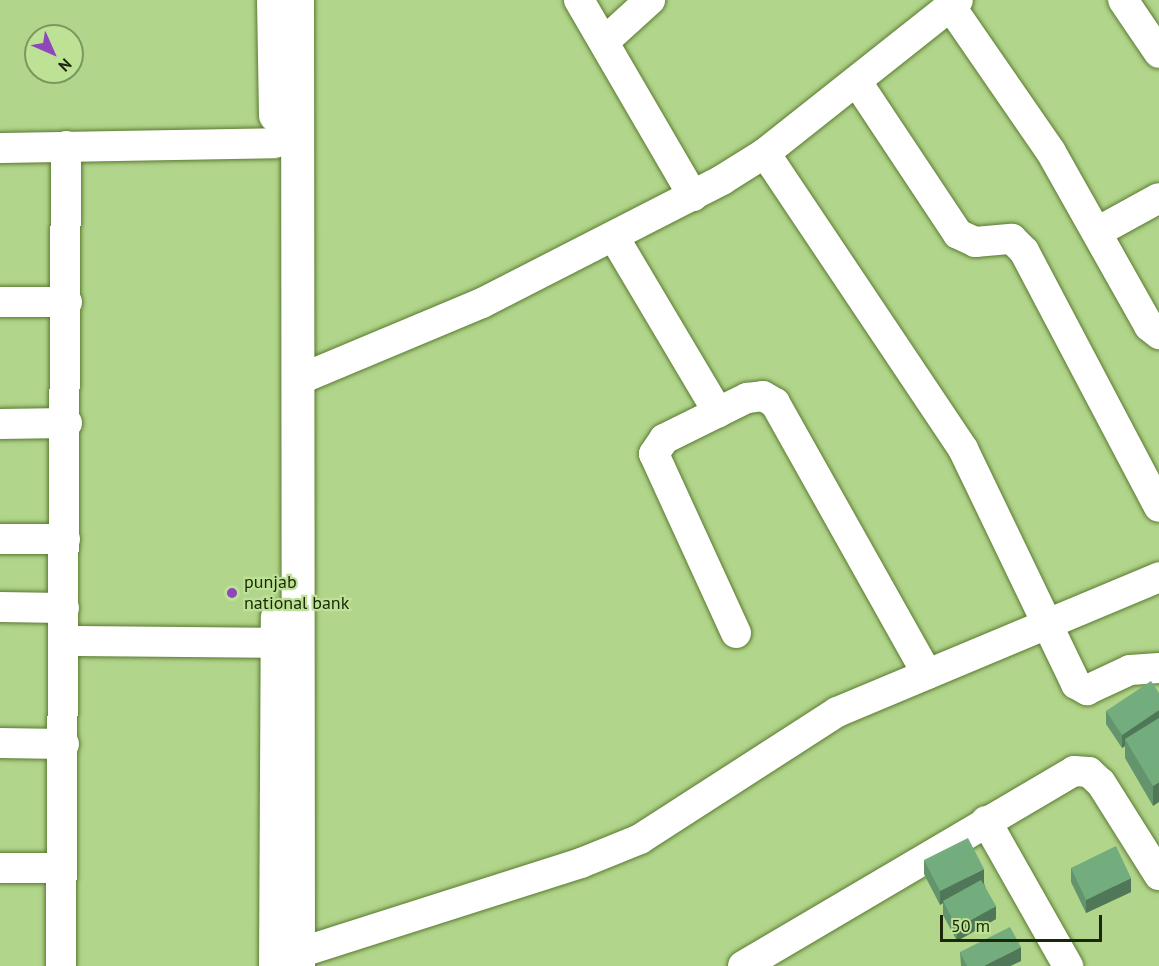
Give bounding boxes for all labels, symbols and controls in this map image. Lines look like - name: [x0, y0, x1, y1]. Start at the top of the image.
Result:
- north arrow: [24, 24, 84, 84]
- text: N: [55, 55, 76, 76]
- place label: punjab national bank: [244, 572, 349, 614]
- marker: punjab national bank: [225, 586, 239, 600]
- scale bar: [943, 903, 1105, 941]
- text: 50 m: [951, 914, 990, 937]

